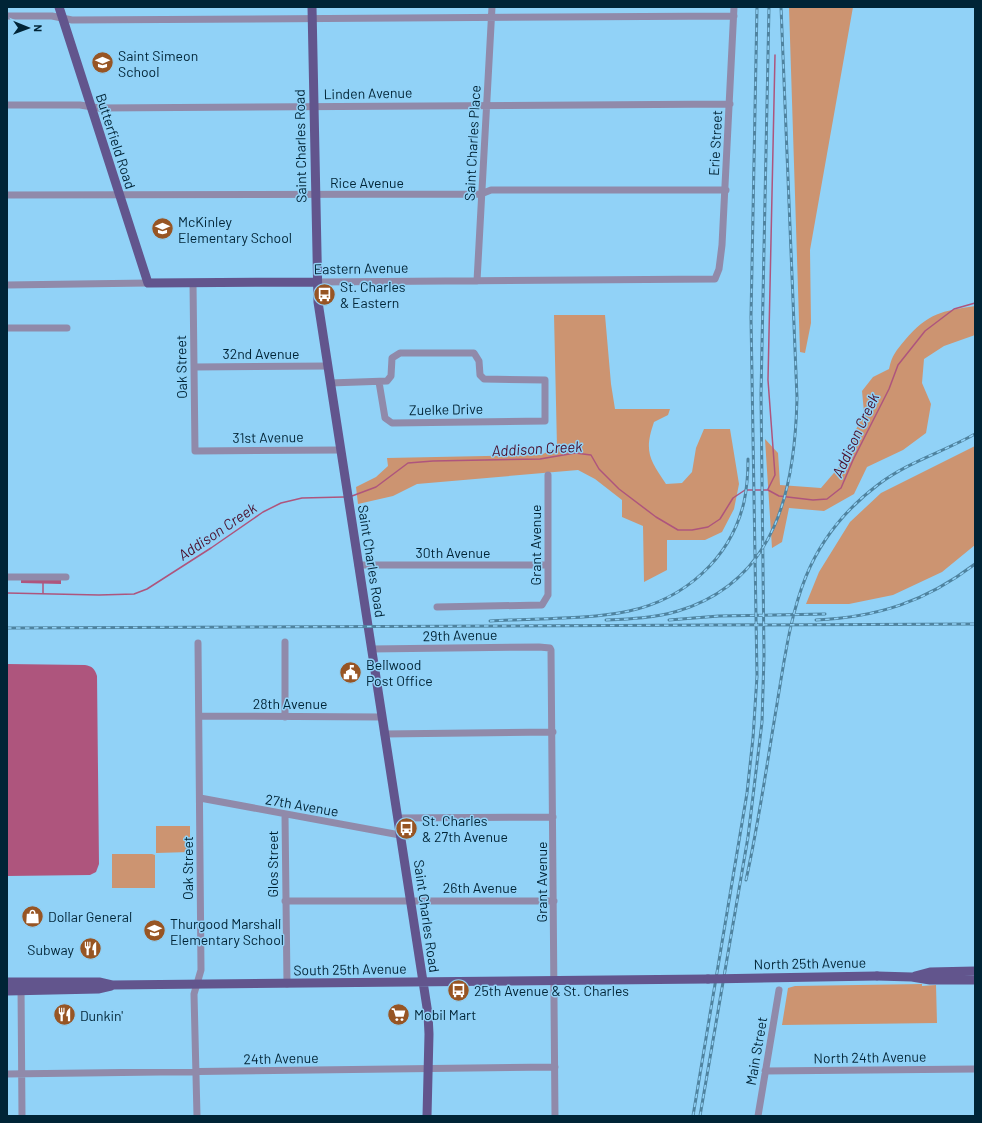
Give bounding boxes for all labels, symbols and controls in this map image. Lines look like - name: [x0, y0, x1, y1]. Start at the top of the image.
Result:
- north arrow: [8, 8, 48, 48]
- text: N: [32, 24, 45, 32]
- place label: Saint Simeon School: [118, 47, 198, 80]
- school or university icon: Saint Simeon School: [89, 50, 115, 76]
- street label: Linden Avenue: [323, 84, 413, 102]
- street label: Saint Charles Place: [460, 85, 484, 201]
- street label: Saint Charles Road: [291, 89, 309, 203]
- street label: Butterfield Road: [93, 91, 139, 191]
- street label: Erie Street: [705, 110, 725, 176]
- street label: Rice Avenue: [330, 174, 404, 191]
- place label: McKinley Elementary School: [178, 213, 292, 246]
- school or university icon: McKinley Elementary School: [149, 216, 175, 242]
- street label: Eastern Avenue: [314, 259, 408, 277]
- place label: St. Charles & Eastern: [340, 278, 406, 311]
- bus stop icon: St. Charles & Eastern: [312, 281, 338, 307]
- street label: Oak Street: [172, 335, 190, 399]
- street label: 32nd Avenue: [222, 345, 300, 362]
- water label: Addison Creek: [828, 389, 883, 480]
- street label: Zuelke Drive: [409, 400, 483, 418]
- street label: 31st Avenue: [232, 428, 304, 446]
- water label: Addison Creek: [491, 437, 584, 459]
- water label: Addison Creek: [174, 498, 260, 564]
- street label: Saint Charles Road: [355, 504, 389, 618]
- street label: Grant Avenue: [527, 505, 544, 585]
- street label: 30th Avenue: [415, 544, 491, 561]
- street label: 29th Avenue: [422, 626, 498, 644]
- place label: Bellwood Post Office: [366, 656, 433, 689]
- public building icon: Bellwood Post Office: [337, 659, 363, 685]
- street label: 28th Avenue: [253, 695, 327, 712]
- street label: 27th Avenue: [264, 790, 340, 820]
- place label: St. Charles & 27th Avenue: [422, 812, 508, 845]
- bus stop icon: St. Charles & 27th Avenue: [393, 815, 419, 841]
- street label: Glos Street: [264, 830, 281, 898]
- street label: Oak Street: [179, 836, 196, 900]
- street label: Grant Avenue: [533, 842, 550, 922]
- street label: Saint Charles Road: [411, 859, 443, 973]
- street label: 26th Avenue: [443, 879, 517, 896]
- shop icon: Dollar General: [19, 903, 45, 929]
- place label: Dollar General: [48, 908, 132, 925]
- place label: Thurgood Marshall Elementary School: [170, 915, 284, 948]
- school or university icon: Thurgood Marshall Elementary School: [142, 918, 168, 944]
- restaurant icon: Subway: [77, 936, 103, 962]
- place label: Subway: [27, 941, 75, 958]
- street label: North 25th Avenue: [754, 954, 866, 972]
- street label: South 25th Avenue: [293, 960, 407, 978]
- bus stop icon: 25th Avenue & St. Charles: [446, 977, 472, 1003]
- place label: 25th Avenue & St. Charles: [474, 982, 629, 999]
- supermarket icon: Mobil Mart: [385, 1001, 411, 1027]
- restaurant icon: Dunkin': [51, 1002, 77, 1028]
- place label: Mobil Mart: [414, 1006, 476, 1023]
- place label: Dunkin': [80, 1007, 123, 1024]
- street label: Main Street: [742, 1015, 770, 1087]
- street label: North 24th Avenue: [813, 1048, 927, 1066]
- street label: 24th Avenue: [243, 1049, 319, 1067]

